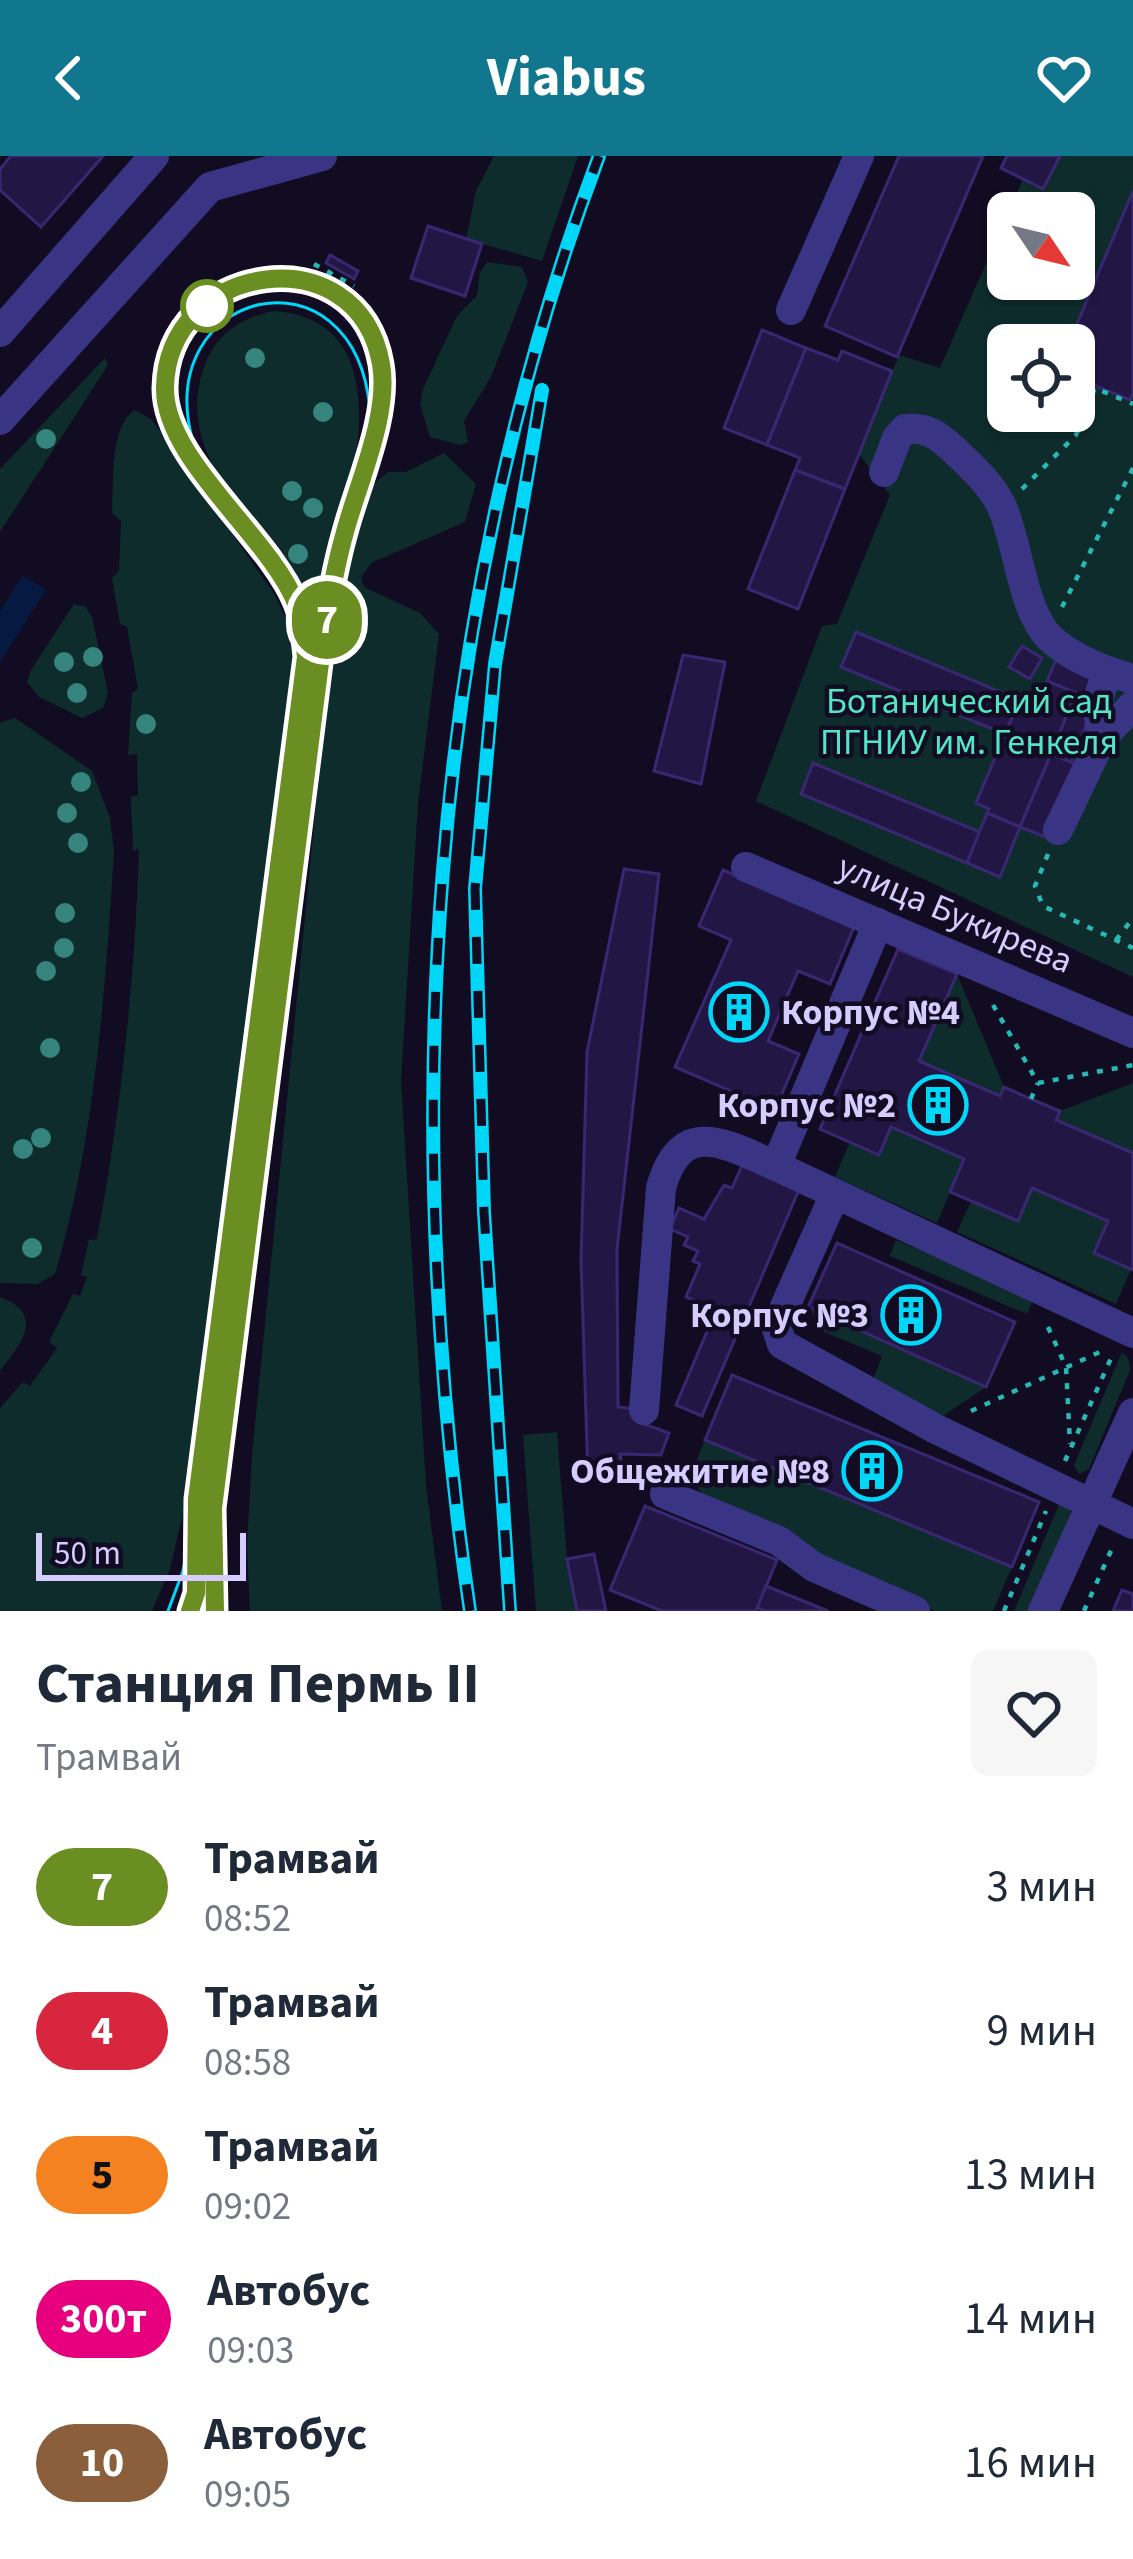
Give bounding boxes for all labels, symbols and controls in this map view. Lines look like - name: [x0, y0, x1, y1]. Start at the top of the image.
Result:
- text: Viabus: [487, 40, 646, 117]
- icon: back: [36, 45, 102, 111]
- icon: heart: [1031, 45, 1097, 111]
- north arrow: [987, 192, 1095, 300]
- map controls: [987, 192, 1095, 432]
- unlabelled marker: [182, 281, 232, 331]
- button: locate: [987, 324, 1095, 432]
- line badge: 7: [288, 581, 366, 659]
- text: 7: [316, 590, 338, 650]
- park label: Ботанический сад ПГНИУ им. Генкеля: [820, 676, 1118, 768]
- street label: улица Букирева: [829, 841, 1081, 987]
- building icon: Корпус №4: [708, 981, 770, 1043]
- place label: Корпус №4: [781, 987, 960, 1038]
- building icon: Корпус №2: [907, 1074, 969, 1136]
- place label: Корпус №2: [717, 1080, 896, 1131]
- building icon: Корпус №3: [880, 1284, 942, 1346]
- place label: Корпус №3: [690, 1290, 869, 1341]
- building icon: Общежитие №8: [841, 1440, 903, 1502]
- place label: Общежитие №8: [570, 1446, 830, 1497]
- scale bar: [36, 1527, 246, 1580]
- text: 50 m: [54, 1530, 121, 1577]
- text: Станция Пермь II: [36, 1644, 480, 1725]
- button: heart: [971, 1650, 1097, 1776]
- text: Трамвай: [36, 1730, 182, 1786]
- text: Трамвай: [204, 1827, 380, 1891]
- text: 3 мин: [986, 1855, 1097, 1919]
- text: 7: [91, 1857, 113, 1917]
- text: 08:52: [204, 1891, 291, 1947]
- text: Трамвай: [204, 1971, 380, 2035]
- text: 9 мин: [986, 1999, 1097, 2063]
- text: 4: [91, 2001, 113, 2061]
- text: 08:58: [204, 2035, 291, 2091]
- text: Трамвай: [204, 2115, 380, 2179]
- text: 13 мин: [964, 2143, 1097, 2207]
- text: 5: [91, 2145, 113, 2205]
- text: 09:02: [204, 2179, 291, 2235]
- text: Автобус: [207, 2259, 370, 2323]
- text: 14 мин: [964, 2287, 1097, 2351]
- text: 300т: [60, 2289, 147, 2349]
- text: 09:03: [207, 2323, 294, 2379]
- text: Автобус: [204, 2403, 367, 2467]
- text: 16 мин: [964, 2431, 1097, 2495]
- text: 10: [80, 2433, 124, 2493]
- text: 09:05: [204, 2467, 291, 2523]

